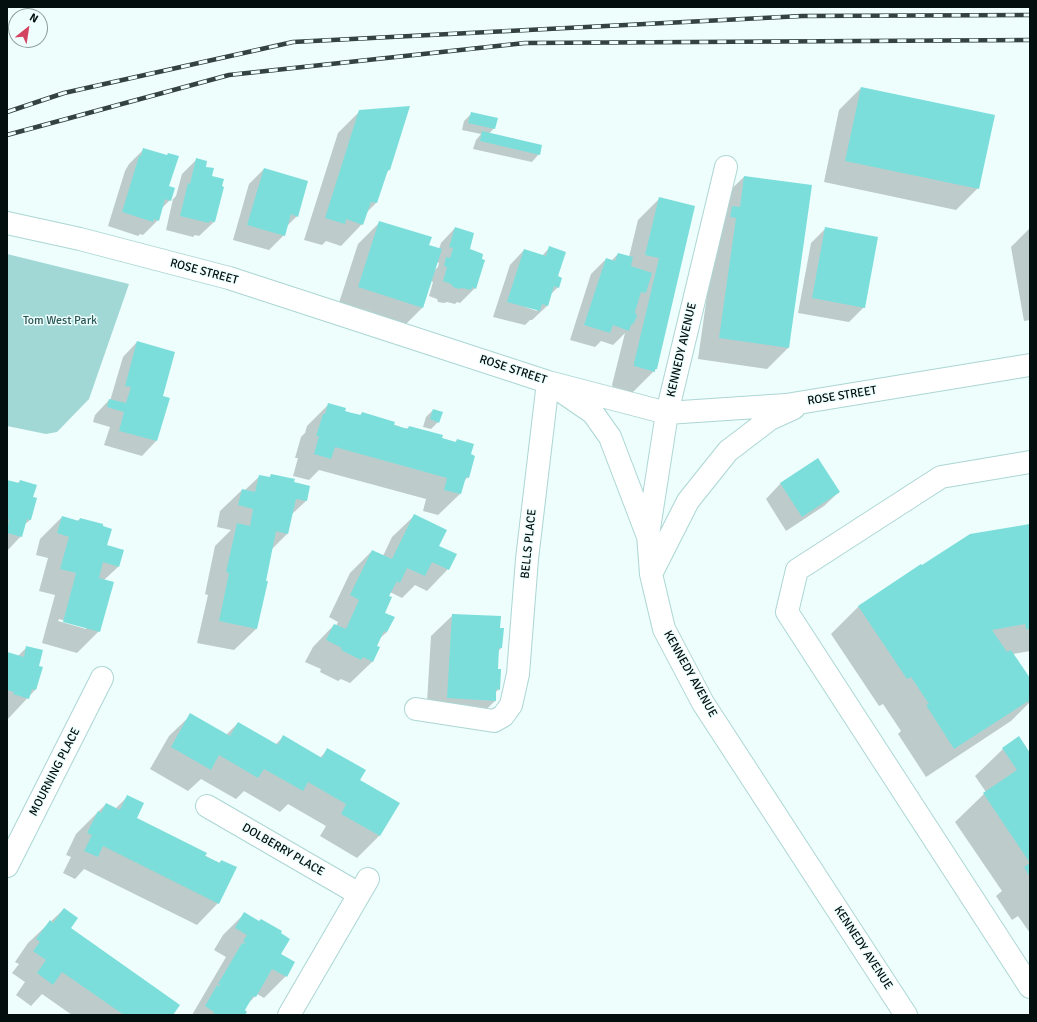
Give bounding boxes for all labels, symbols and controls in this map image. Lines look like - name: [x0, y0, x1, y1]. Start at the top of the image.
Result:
- north arrow: [8, 8, 48, 48]
- text: N: [27, 10, 40, 26]
- street label: ROSE STREET: [168, 256, 240, 288]
- street label: KENNEDY AVENUE: [664, 301, 700, 399]
- park label: Tom West Park: [23, 314, 97, 328]
- street label: ROSE STREET: [478, 352, 548, 388]
- street label: ROSE STREET: [806, 383, 878, 409]
- street label: BELLS PLACE: [518, 509, 540, 579]
- street label: KENNEDY AVENUE: [660, 628, 720, 720]
- street label: MOURNING PLACE: [27, 725, 83, 819]
- street label: DOLBERRY PLACE: [239, 821, 327, 879]
- street label: KENNEDY AVENUE: [831, 904, 895, 992]

